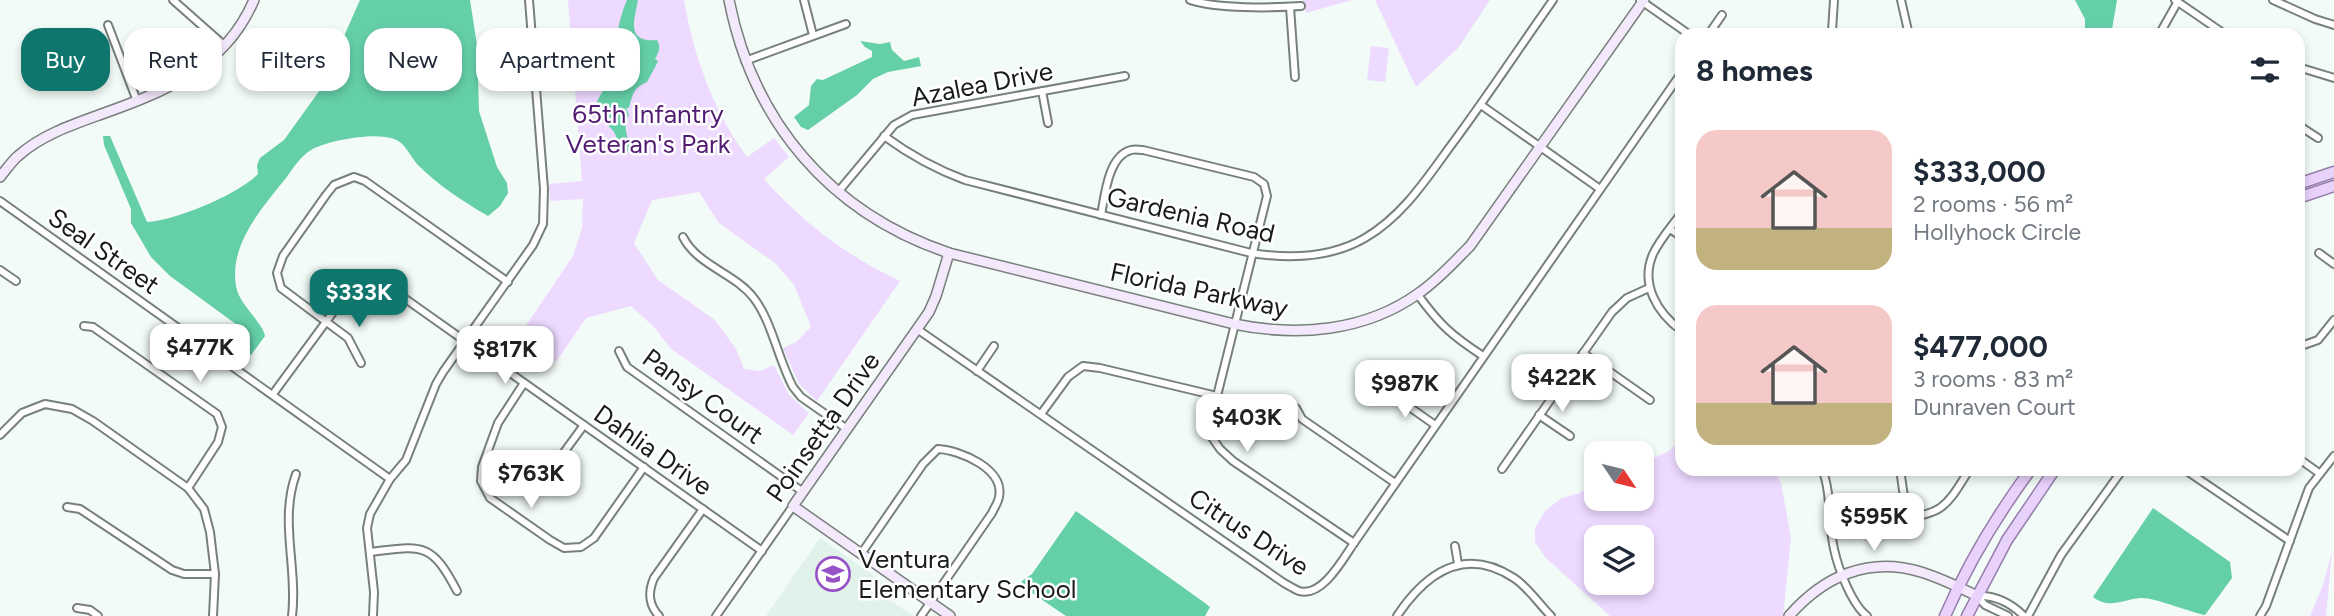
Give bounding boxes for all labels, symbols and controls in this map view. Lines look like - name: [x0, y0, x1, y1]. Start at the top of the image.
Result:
- chip: Buy: [21, 28, 110, 91]
- chip: Rent: [124, 28, 222, 91]
- chip: Filters: [236, 28, 350, 91]
- chip: New: [364, 28, 462, 91]
- chip: Apartment: [476, 28, 640, 91]
- icon: filters: [2246, 51, 2284, 89]
- text: 8 homes: [1696, 52, 1813, 89]
- street label: Azalea Drive: [909, 55, 1055, 113]
- park label: 65th Infantry Veteran's Park: [566, 98, 731, 160]
- text: $333,000: [1913, 153, 2046, 190]
- icon: home: [1752, 158, 1836, 242]
- street label: Gardenia Road: [1104, 180, 1278, 250]
- text: 2 rooms · 56 m²: [1913, 190, 2073, 218]
- street label: Seal Street: [42, 201, 166, 301]
- text: Hollyhock Circle: [1913, 218, 2081, 246]
- street label: Florida Parkway: [1107, 256, 1291, 325]
- pin: $333K: [310, 270, 408, 329]
- text: $333K: [326, 278, 392, 306]
- pin: $477K: [151, 324, 249, 384]
- pin: $817K: [456, 326, 554, 386]
- text: $477,000: [1913, 328, 2048, 365]
- text: $477K: [166, 333, 234, 361]
- icon: home: [1752, 333, 1836, 417]
- text: $817K: [473, 335, 537, 363]
- street label: Pansy Court: [636, 341, 770, 451]
- street label: Poinsetta Drive: [759, 346, 887, 508]
- pin: $422K: [1513, 354, 1611, 414]
- pin: $987K: [1356, 360, 1454, 420]
- text: $422K: [1527, 363, 1597, 391]
- text: 3 rooms · 83 m²: [1913, 365, 2073, 393]
- text: $987K: [1371, 369, 1439, 397]
- text: Dunraven Court: [1913, 393, 2076, 421]
- pin: $403K: [1198, 394, 1296, 454]
- street label: Dahlia Drive: [588, 398, 718, 502]
- text: $403K: [1212, 403, 1282, 431]
- north arrow: [1584, 441, 1654, 511]
- map controls: [1584, 441, 1654, 595]
- pin: $763K: [482, 450, 580, 510]
- text: $763K: [498, 459, 564, 487]
- street label: Citrus Drive: [1183, 481, 1315, 583]
- pin: $595K: [1825, 494, 1923, 553]
- text: $595K: [1840, 502, 1908, 530]
- button: layers: [1584, 525, 1654, 595]
- place label: Ventura Elementary School: [858, 543, 1076, 605]
- school or university icon: Ventura Elementary School: [814, 555, 852, 593]

